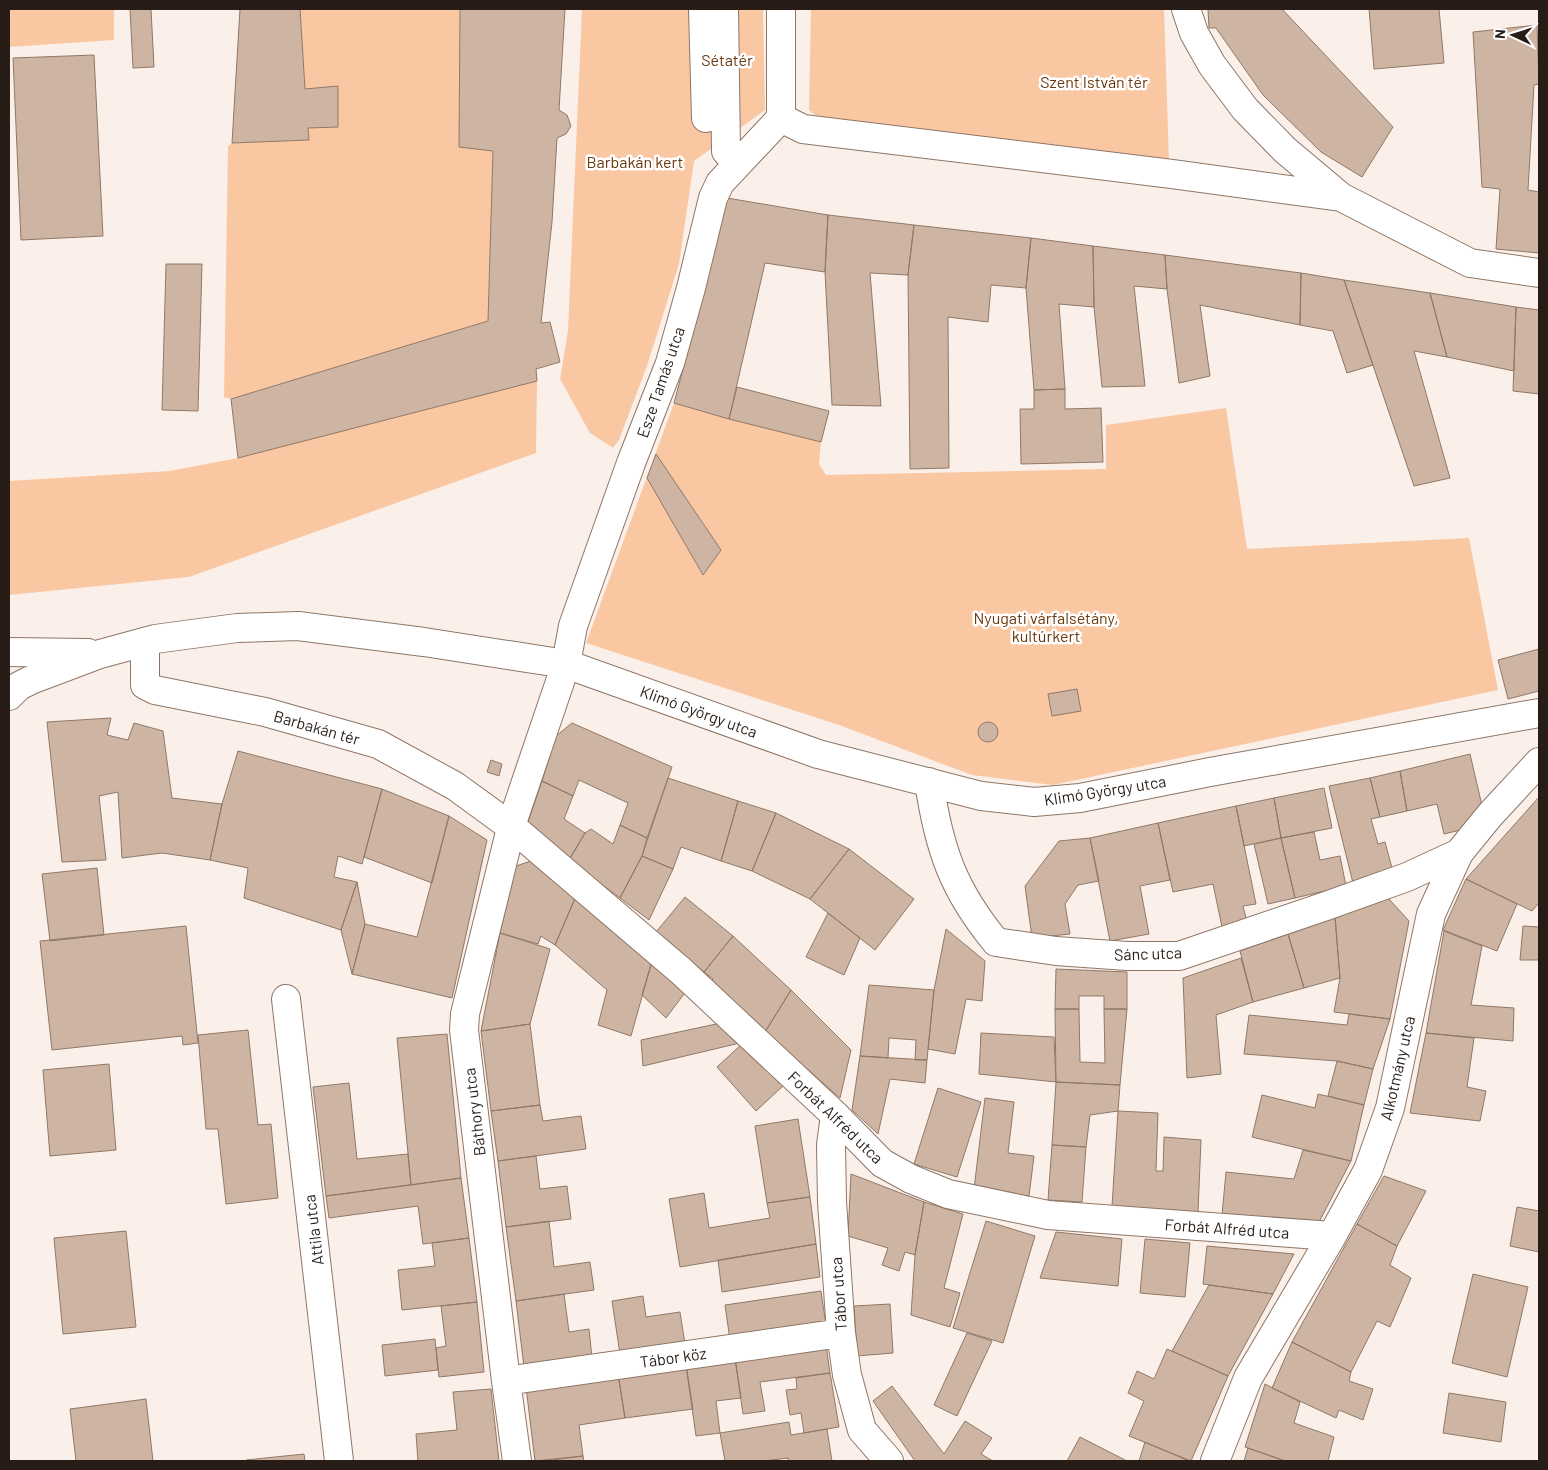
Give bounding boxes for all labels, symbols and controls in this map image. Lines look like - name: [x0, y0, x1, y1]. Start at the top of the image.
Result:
- north arrow: [1488, 10, 1538, 60]
- text: N: [1491, 29, 1508, 39]
- park label: Sétatér: [701, 50, 753, 69]
- park label: Szent István tér: [1040, 72, 1148, 91]
- park label: Barbakán kert: [587, 152, 683, 171]
- street label: Esze Tamás utca: [632, 324, 688, 440]
- park label: Nyugati várfalsétány, kultúrkert: [974, 608, 1118, 645]
- street label: Klimó György utca: [638, 681, 760, 741]
- street label: Barbakán tér: [272, 706, 362, 748]
- street label: Klimó György utca: [1043, 771, 1167, 809]
- street label: Sánc utca: [1114, 942, 1182, 964]
- street label: Alkotmány utca: [1376, 1014, 1418, 1122]
- street label: Báthory utca: [459, 1067, 489, 1157]
- street label: Forbát Alfréd utca: [784, 1067, 888, 1167]
- street label: Attila utca: [299, 1194, 327, 1266]
- street label: Forbát Alfréd utca: [1164, 1214, 1290, 1242]
- street label: Tábor utca: [826, 1256, 850, 1332]
- street label: Tábor köz: [639, 1343, 707, 1371]

